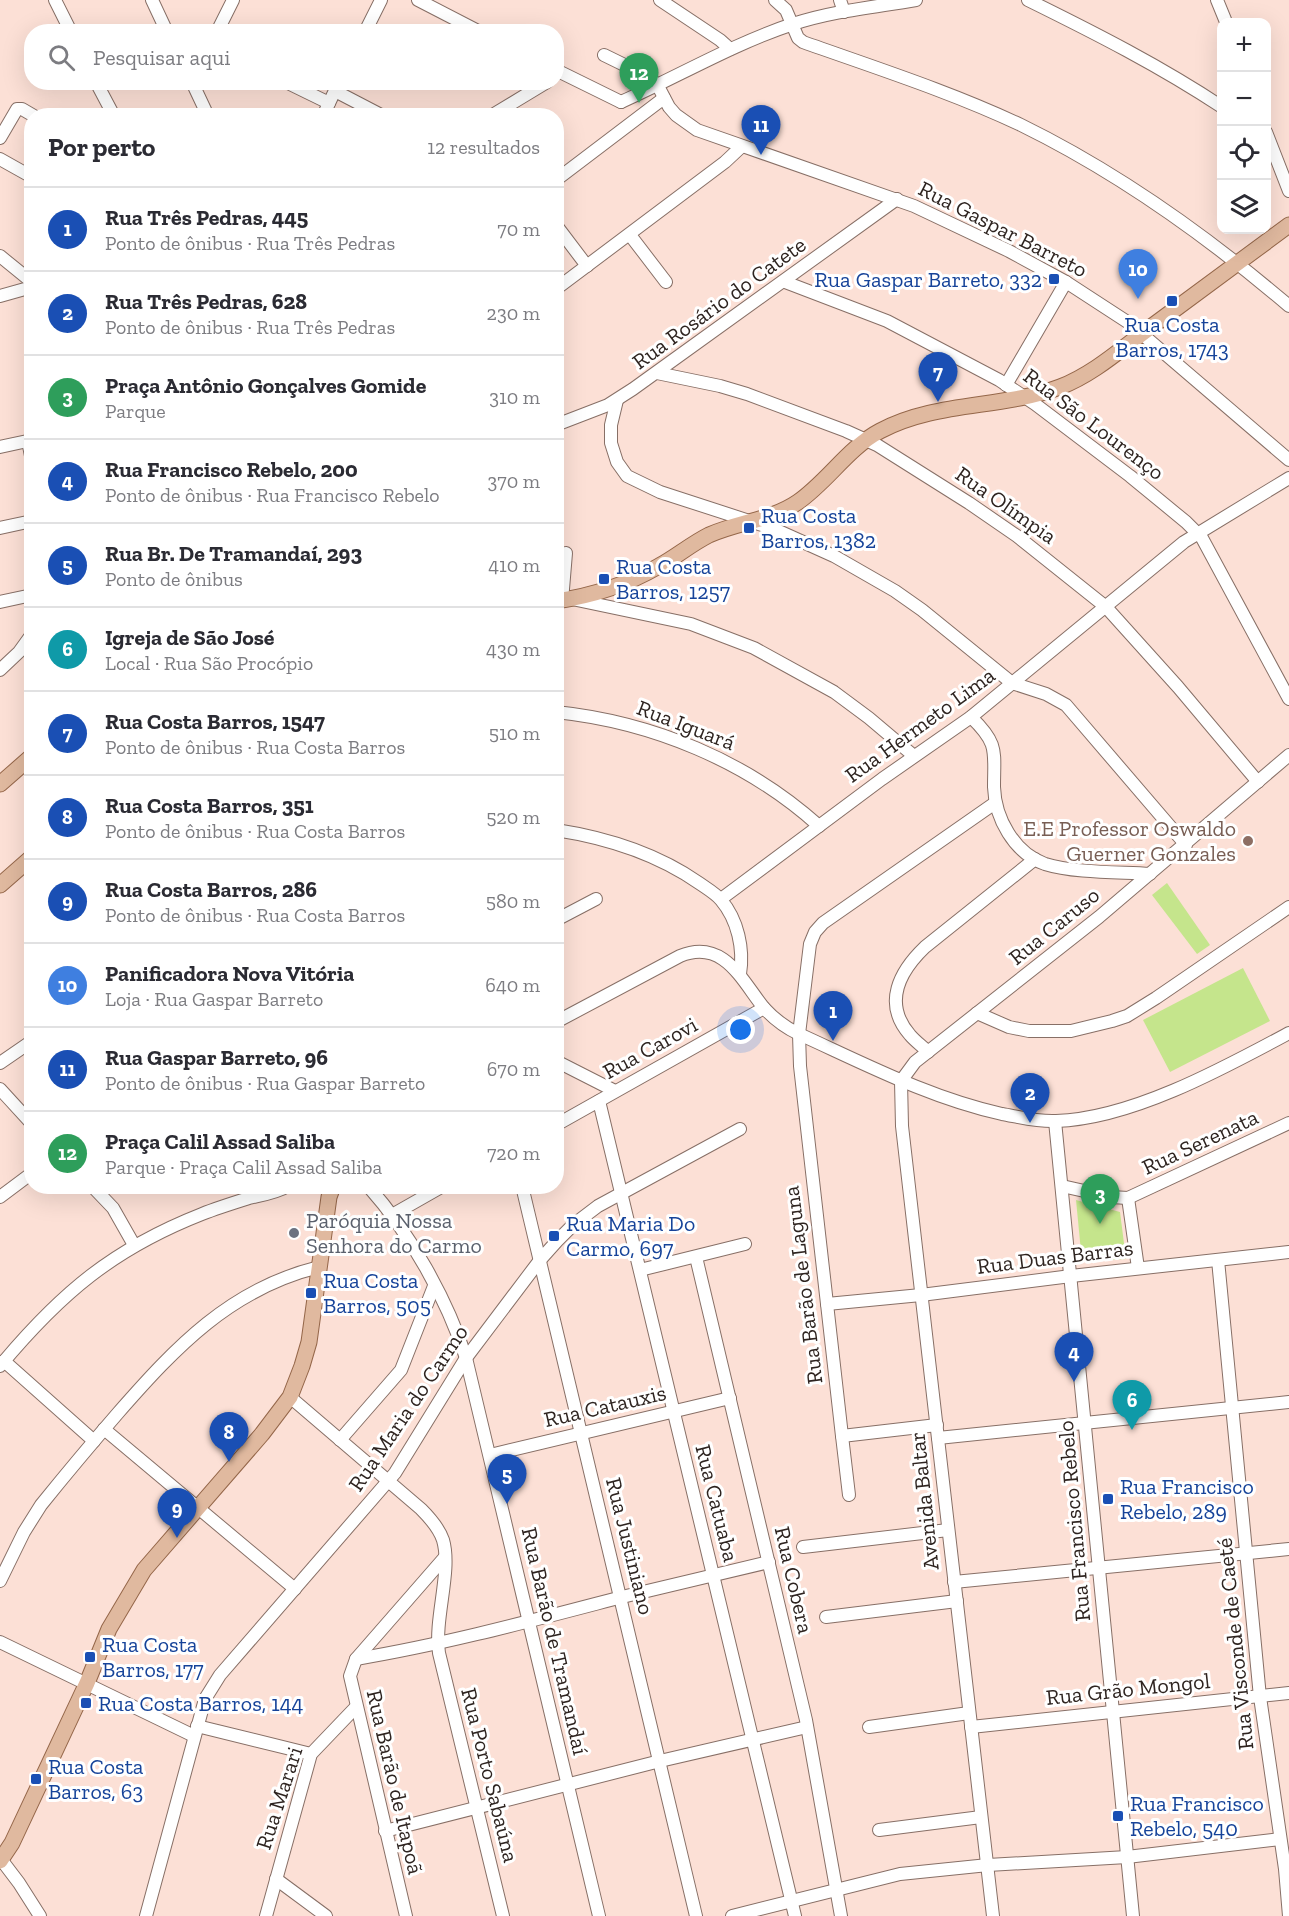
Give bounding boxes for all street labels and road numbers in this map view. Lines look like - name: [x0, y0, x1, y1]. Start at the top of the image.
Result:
- street label: Rua Gaspar Barreto: [914, 175, 1092, 283]
- street label: Rua Rosário do Catete: [627, 231, 811, 375]
- street label: Rua São Lourenço: [1018, 362, 1170, 486]
- street label: Rua Olímpia: [950, 460, 1062, 550]
- street label: Rua Hermeto Lima: [840, 661, 1001, 788]
- street label: Rua Iguará: [633, 694, 739, 756]
- street label: Rua Caruso: [1003, 881, 1105, 971]
- street label: Rua Carovi: [598, 1011, 702, 1085]
- street label: Rua Serenata: [1138, 1103, 1263, 1181]
- street label: Rua Barão de Laguna: [777, 1184, 829, 1386]
- street label: Rua Duas Barras: [975, 1234, 1135, 1280]
- street label: Rua Maria do Carmo: [342, 1320, 474, 1496]
- street label: Rua Catauxis: [541, 1379, 669, 1433]
- street label: Rua Francisco Rebelo: [1052, 1419, 1096, 1623]
- street label: Avenida Baltar: [903, 1431, 945, 1571]
- street label: Rua Catuaba: [689, 1442, 745, 1565]
- street label: Rua Justiniano: [600, 1475, 660, 1617]
- street label: Rua Cobera: [769, 1524, 819, 1636]
- street label: Rua Barão de Tramandaí: [516, 1525, 594, 1757]
- street label: Rua Visconde de Caeté: [1210, 1537, 1260, 1751]
- street label: Rua Grão Mongol: [1045, 1667, 1212, 1711]
- street label: Rua Porto Sabaúna: [455, 1685, 525, 1865]
- street label: Rua Barão de Itapoã: [361, 1687, 429, 1877]
- street label: Rua Marari: [250, 1743, 308, 1853]

